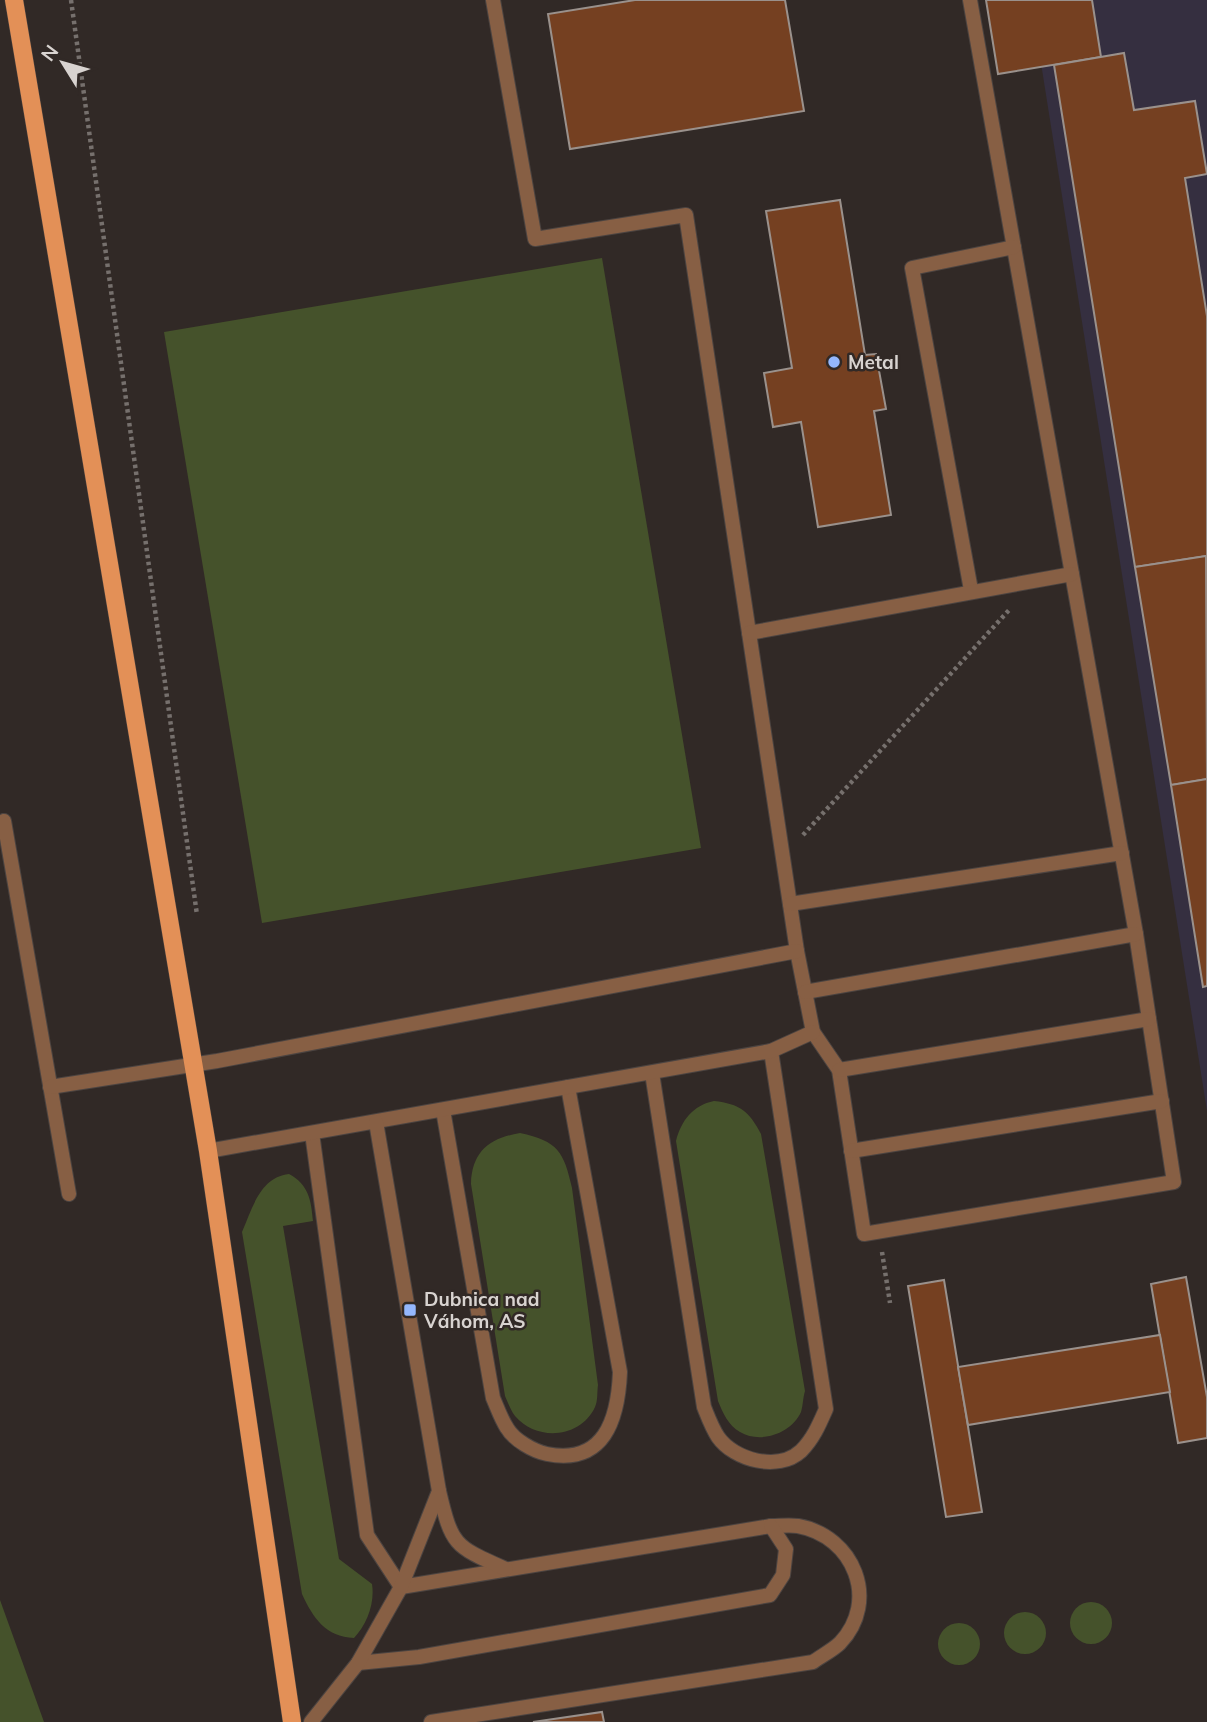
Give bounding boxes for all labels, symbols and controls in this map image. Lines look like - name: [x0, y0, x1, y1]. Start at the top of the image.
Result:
- north arrow: [28, 28, 98, 98]
- text: N: [36, 40, 63, 66]
- place label: Metal: [848, 350, 899, 374]
- marker: Metal: [826, 354, 842, 370]
- place label: Dubnica nad Váhom, AS: [423, 1287, 540, 1333]
- marker: Dubnica nad Váhom, AS: [402, 1302, 418, 1318]

